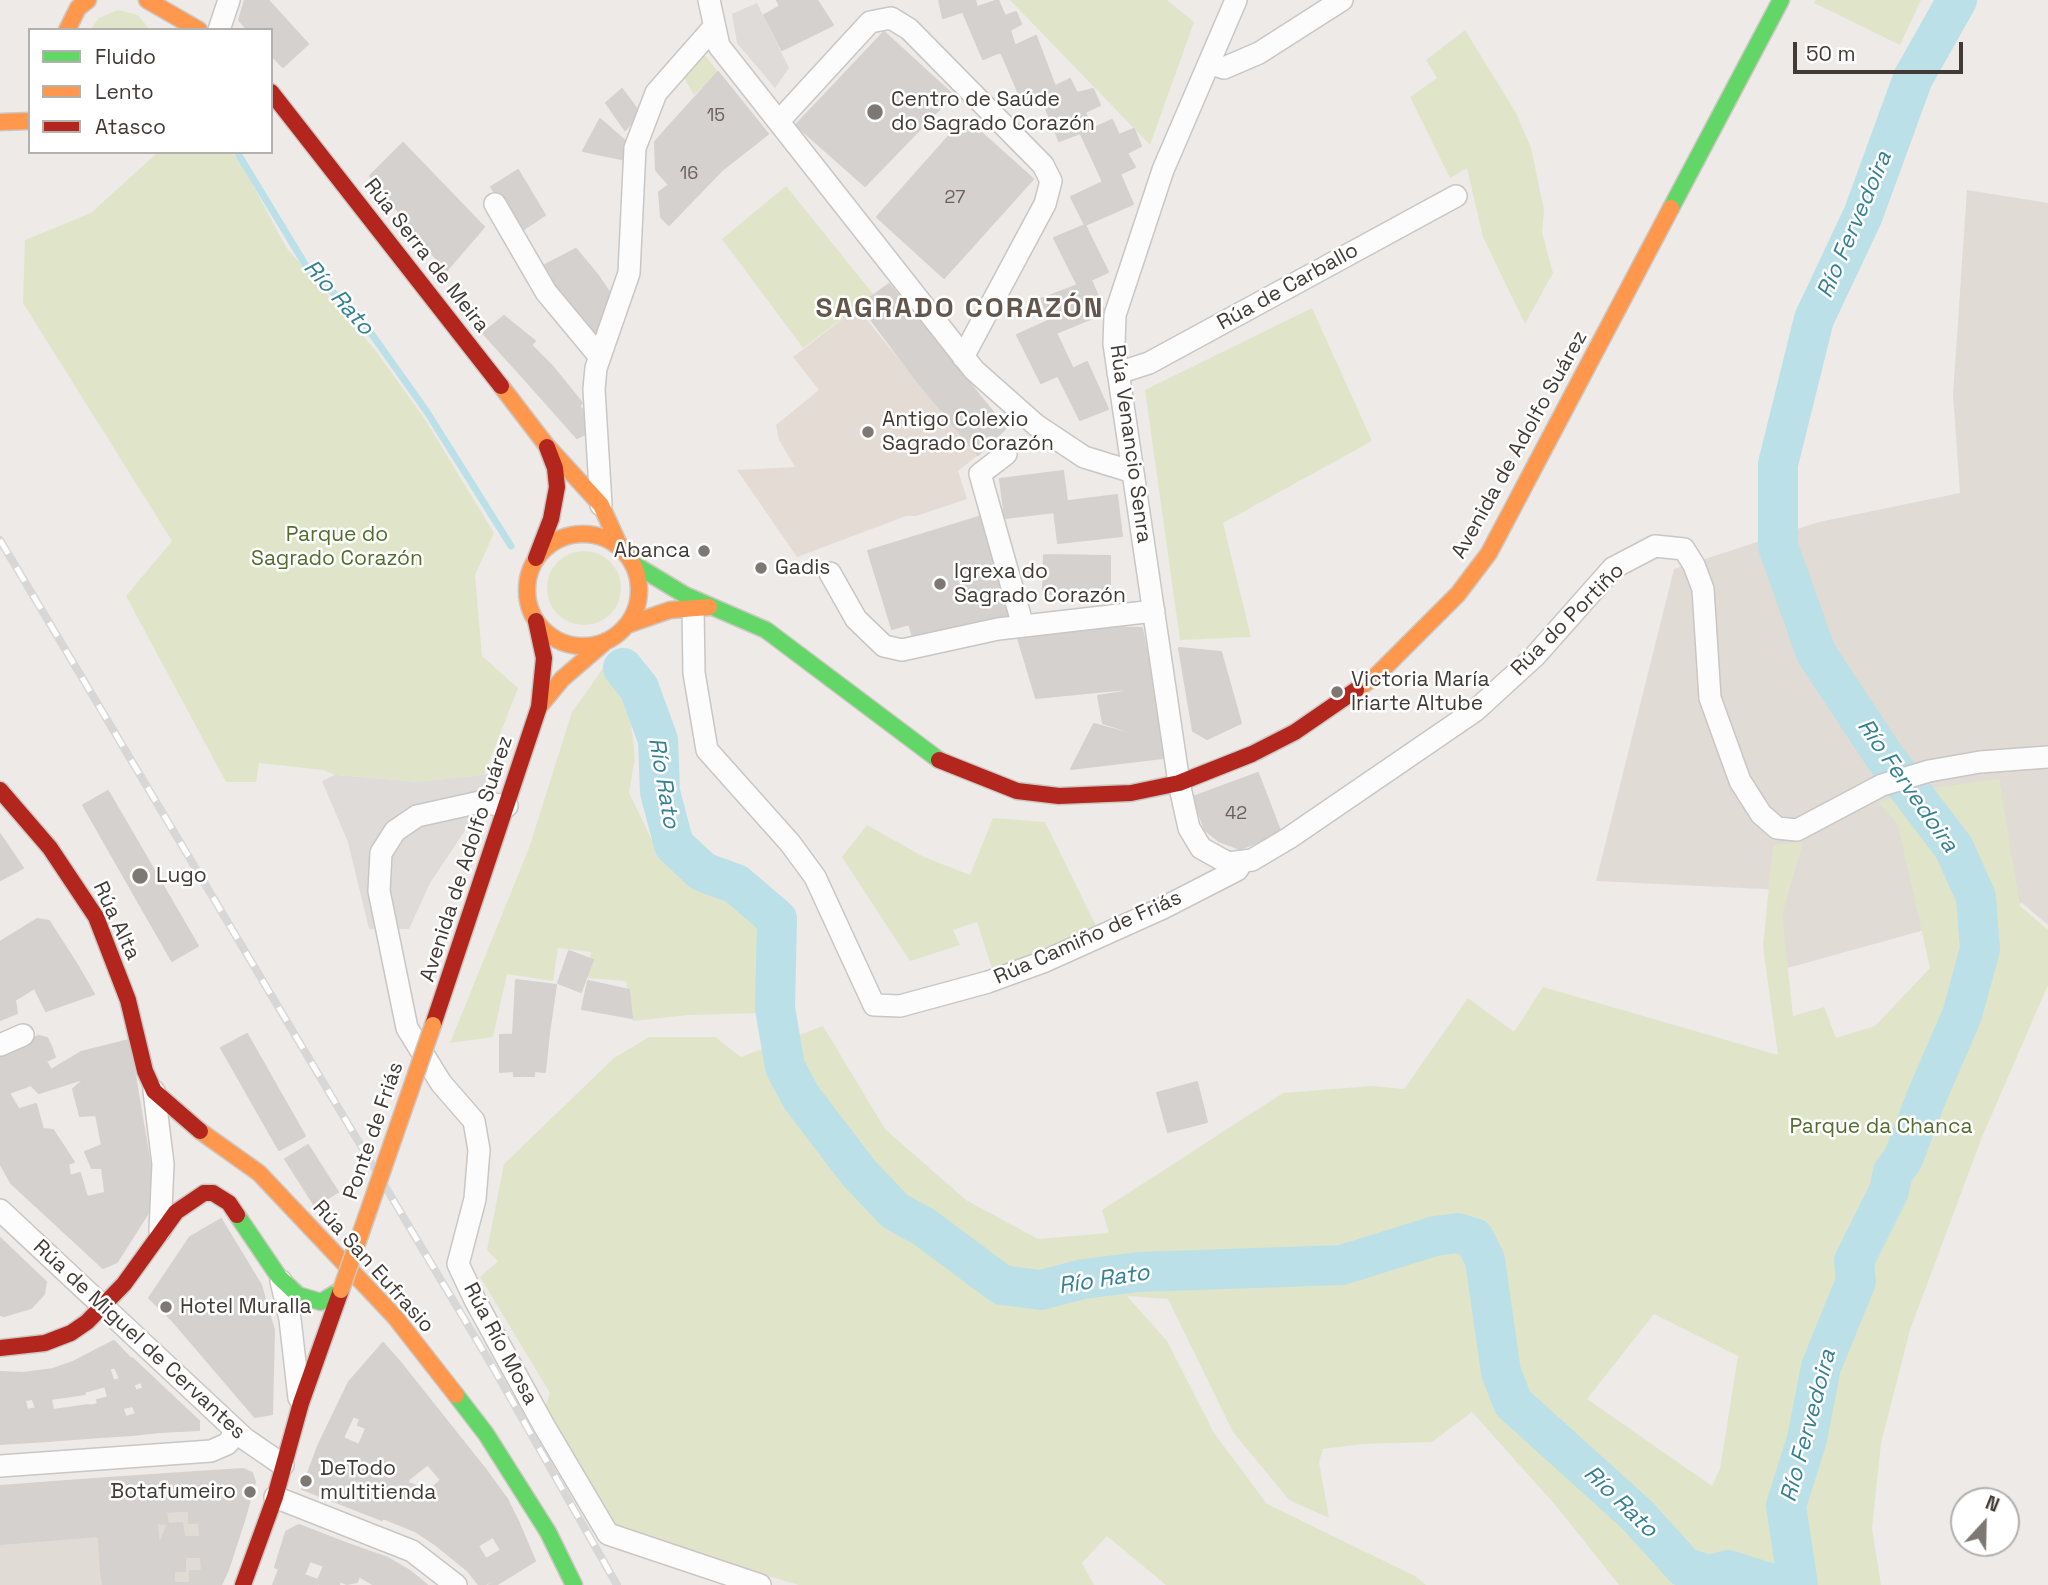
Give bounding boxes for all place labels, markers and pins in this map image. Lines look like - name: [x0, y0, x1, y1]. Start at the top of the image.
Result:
- place label: Centro de Saúde do Sagrado Corazón: [891, 87, 1095, 137]
- marker: Centro de Saúde do Sagrado Corazón: [865, 102, 885, 122]
- place label: Antigo Colexio Sagrado Corazón: [882, 407, 1054, 457]
- marker: Antigo Colexio Sagrado Corazón: [860, 424, 876, 440]
- place label: Abanca: [614, 538, 690, 564]
- marker: Abanca: [696, 543, 712, 559]
- place label: Gadis: [775, 555, 830, 581]
- place label: Igrexa do Sagrado Corazón: [954, 559, 1126, 609]
- marker: Gadis: [753, 560, 769, 576]
- marker: Igrexa do Sagrado Corazón: [932, 576, 948, 592]
- place label: Victoria María Iriarte Altube: [1351, 667, 1489, 717]
- marker: Victoria María Iriarte Altube: [1329, 684, 1345, 700]
- place label: Lugo: [156, 863, 207, 889]
- marker: Lugo: [130, 866, 150, 886]
- place label: Hotel Muralla: [180, 1294, 312, 1320]
- marker: Hotel Muralla: [158, 1299, 174, 1315]
- place label: DeTodo multitienda: [320, 1456, 436, 1506]
- marker: DeTodo multitienda: [298, 1473, 314, 1489]
- place label: Botafumeiro: [110, 1479, 236, 1505]
- marker: Botafumeiro: [242, 1484, 258, 1500]

